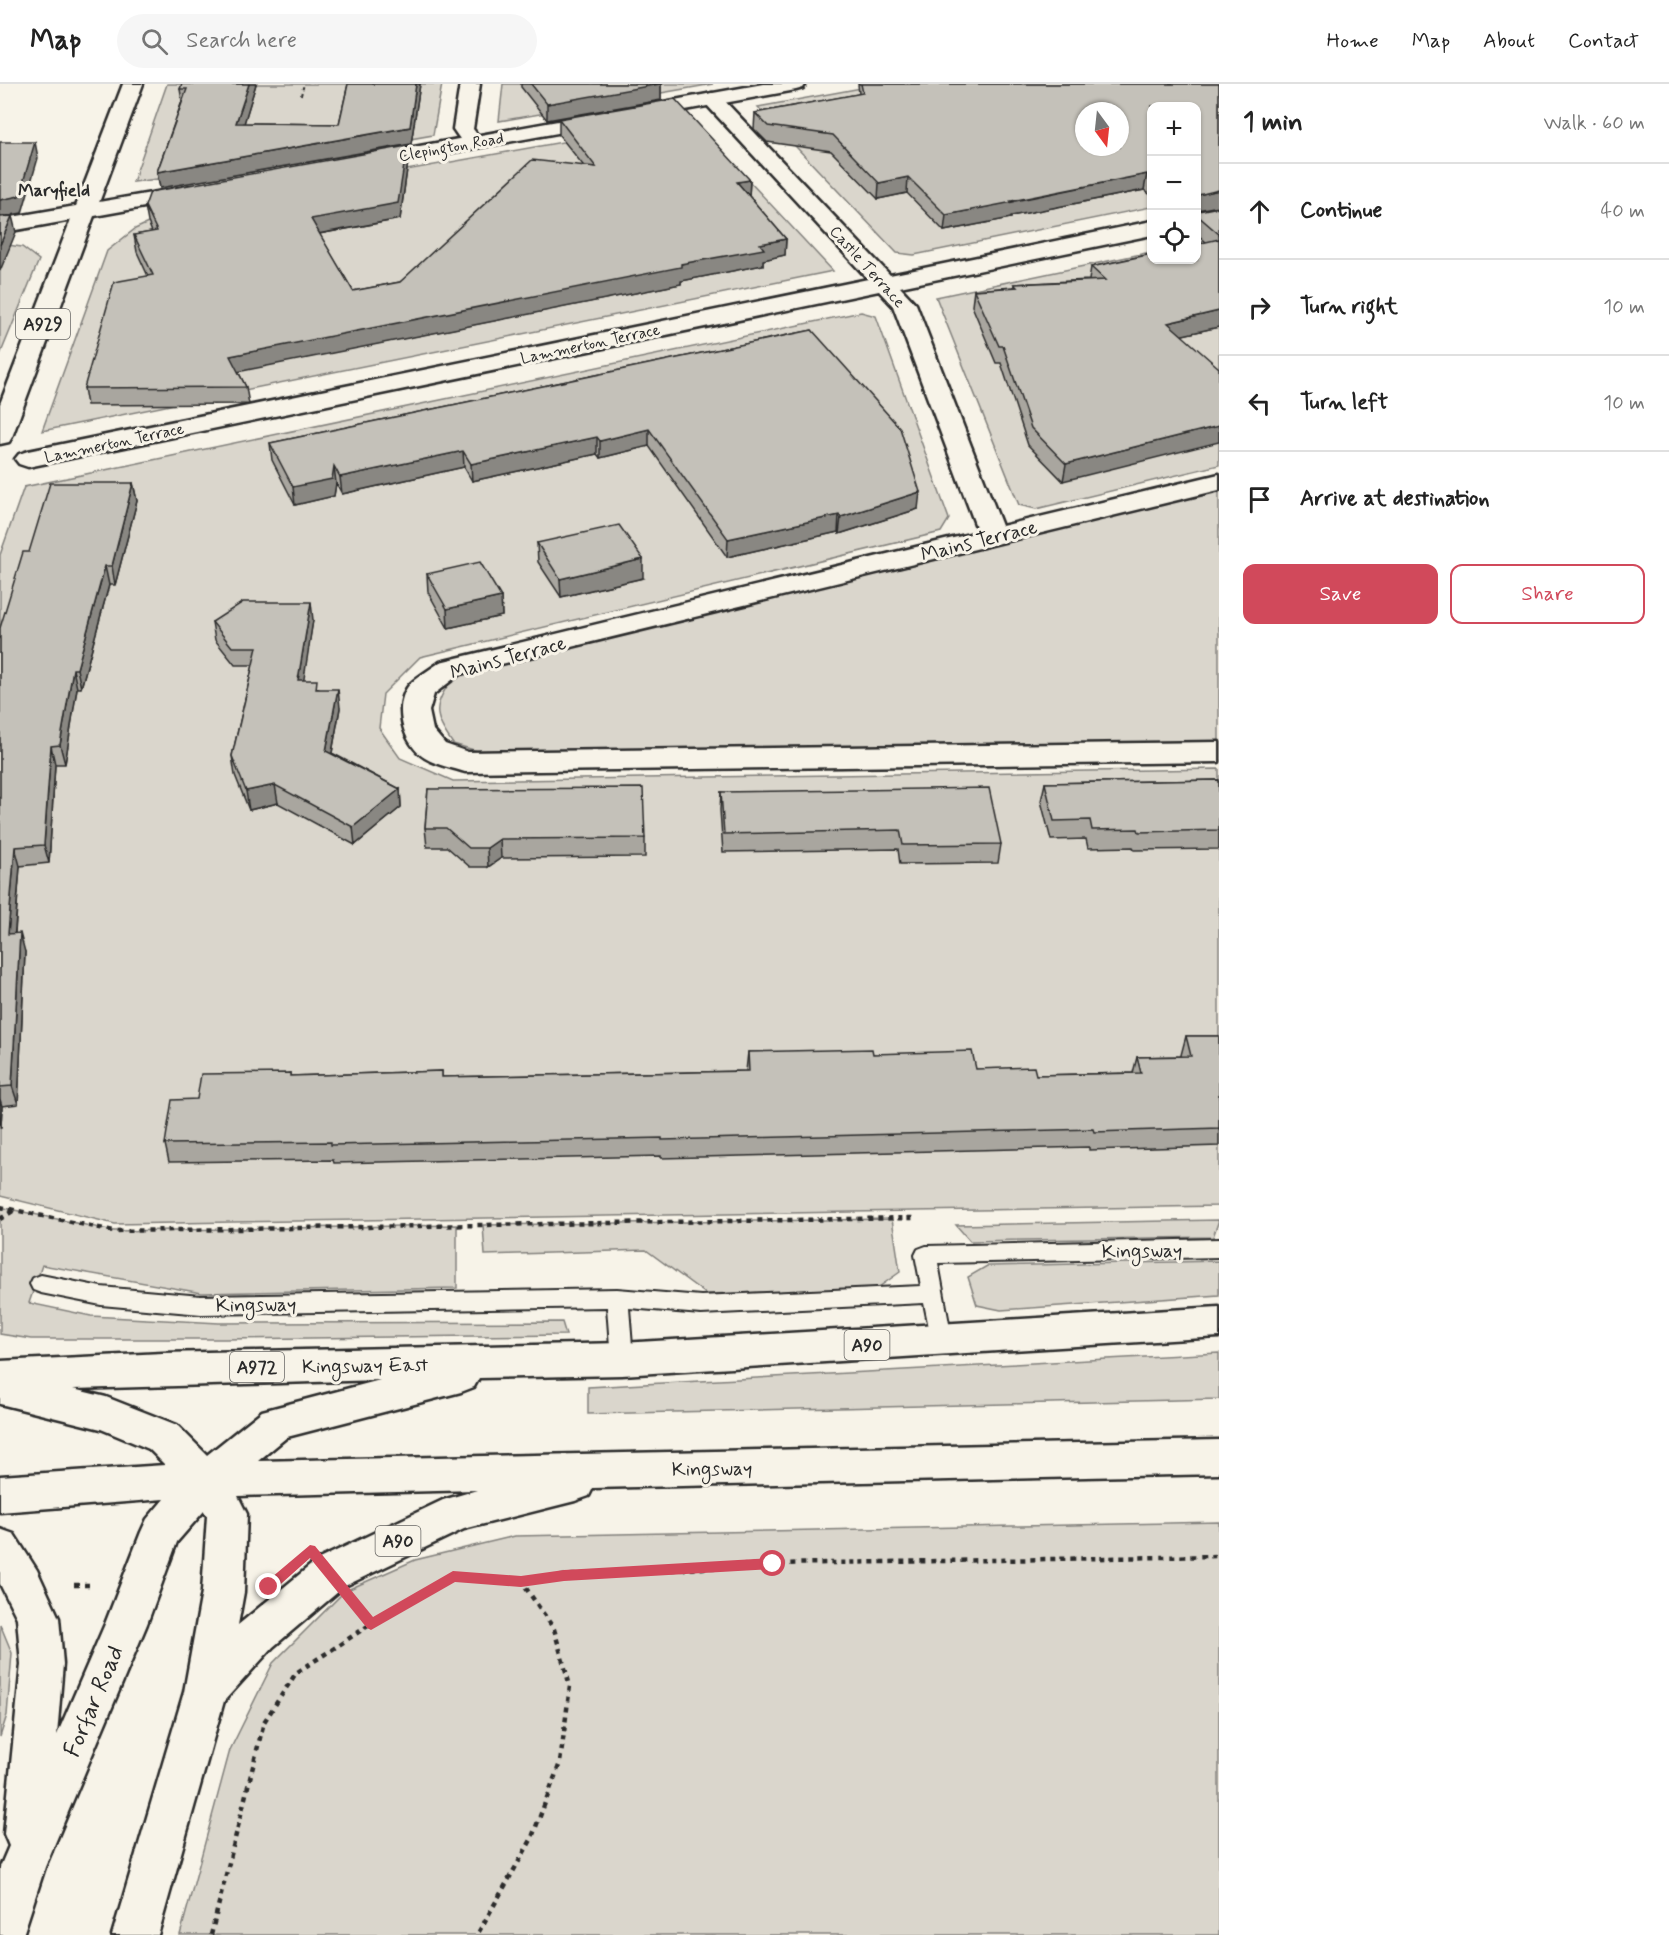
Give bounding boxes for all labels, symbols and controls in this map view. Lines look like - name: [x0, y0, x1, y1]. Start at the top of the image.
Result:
- search box: [117, 14, 537, 68]
- text: Map: [30, 23, 81, 60]
- icon: search: [138, 25, 171, 58]
- text: Search here: [186, 27, 297, 55]
- text: Home: [1327, 27, 1379, 55]
- text: Map: [1412, 27, 1450, 55]
- text: About: [1483, 27, 1535, 55]
- text: Contact: [1568, 27, 1639, 55]
- north arrow: [1075, 102, 1129, 156]
- map controls: [1147, 102, 1201, 264]
- button: +: [1147, 102, 1201, 156]
- text: 1 min: [1243, 106, 1303, 140]
- text: Walk · 60 m: [1543, 110, 1645, 137]
- street label: Clepington Road: [397, 128, 506, 168]
- button: −: [1147, 156, 1201, 210]
- district label: Maryfield: [18, 179, 90, 203]
- icon: ahead: [1243, 195, 1276, 228]
- text: Continue: [1300, 197, 1382, 225]
- text: 40 m: [1601, 198, 1645, 225]
- button: locate: [1147, 210, 1201, 264]
- street label: Castle Terrace: [824, 222, 909, 313]
- icon: right: [1243, 291, 1276, 324]
- text: Turn right: [1300, 293, 1398, 321]
- text: 10 m: [1603, 294, 1645, 321]
- road number: A929: [16, 309, 70, 339]
- street label: Lammerton Terrace: [519, 319, 663, 370]
- icon: left: [1243, 387, 1276, 420]
- text: Turn left: [1300, 389, 1388, 417]
- text: 10 m: [1603, 390, 1645, 417]
- street label: Lammerton Terrace: [43, 418, 187, 469]
- icon: arrive: [1243, 483, 1276, 516]
- text: Arrive at destination: [1300, 485, 1490, 513]
- street label: Mains Terrace: [918, 514, 1040, 569]
- button: Save: [1243, 564, 1438, 624]
- button: Share: [1450, 564, 1645, 624]
- street label: Mains Terrace: [447, 630, 569, 687]
- street label: Kingsway: [1101, 1237, 1183, 1267]
- street label: Kingsway: [215, 1291, 297, 1321]
- road number: A90: [844, 1330, 890, 1360]
- road number: A972: [230, 1352, 284, 1382]
- street label: Kingsway East: [302, 1352, 429, 1382]
- street label: Kingsway: [671, 1455, 753, 1485]
- road number: A90: [376, 1526, 420, 1556]
- route start: [759, 1550, 785, 1576]
- route end: [255, 1573, 281, 1599]
- street label: Forfar Road: [57, 1641, 132, 1762]

